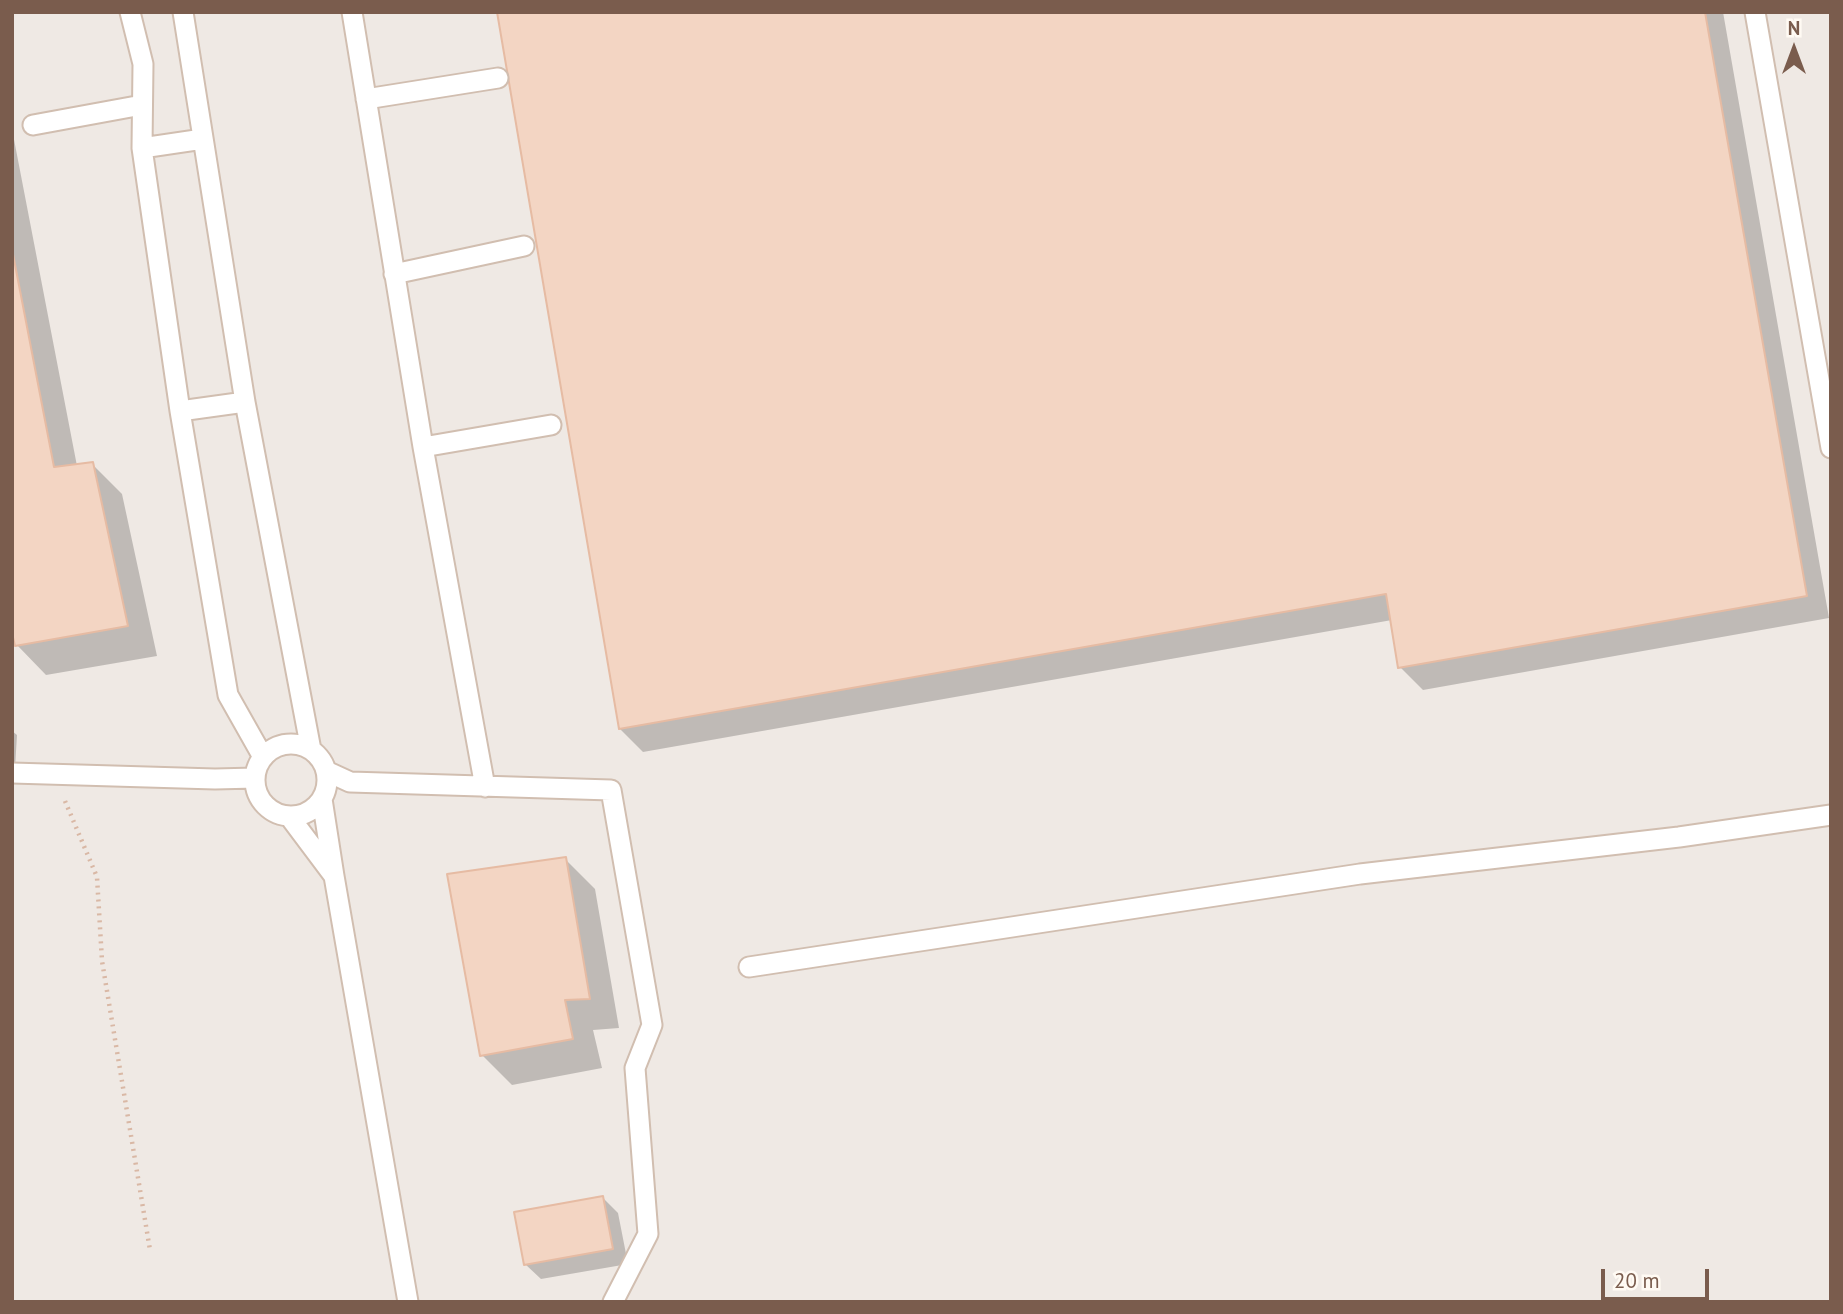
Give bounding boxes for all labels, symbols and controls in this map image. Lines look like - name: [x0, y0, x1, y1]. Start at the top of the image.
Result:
- north arrow: [1759, 14, 1829, 84]
- text: N: [1788, 16, 1800, 40]
- scale bar: [1605, 1254, 1714, 1298]
- text: 20 m: [1614, 1267, 1660, 1294]

